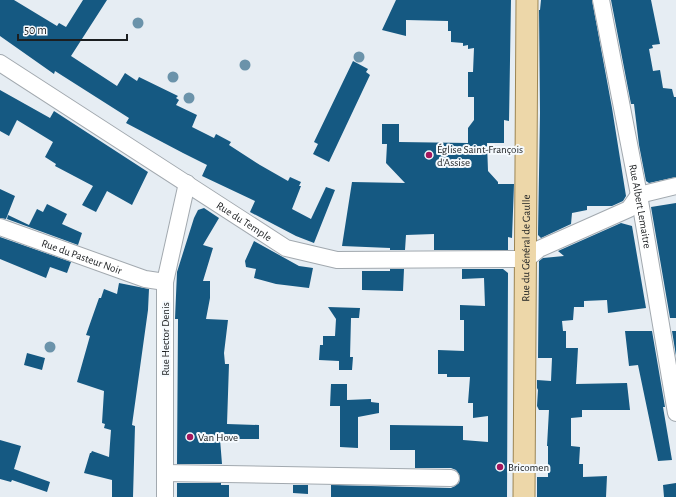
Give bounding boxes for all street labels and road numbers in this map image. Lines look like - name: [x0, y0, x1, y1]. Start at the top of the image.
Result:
- street label: Rue Albert Lemaitre: [627, 163, 653, 249]
- street label: Rue du Général de Gaulle: [520, 194, 532, 302]
- street label: Rue du Temple: [214, 200, 274, 243]
- street label: Rue du Pasteur Noir: [40, 237, 124, 276]
- street label: Rue Hector Denis: [160, 302, 171, 376]

